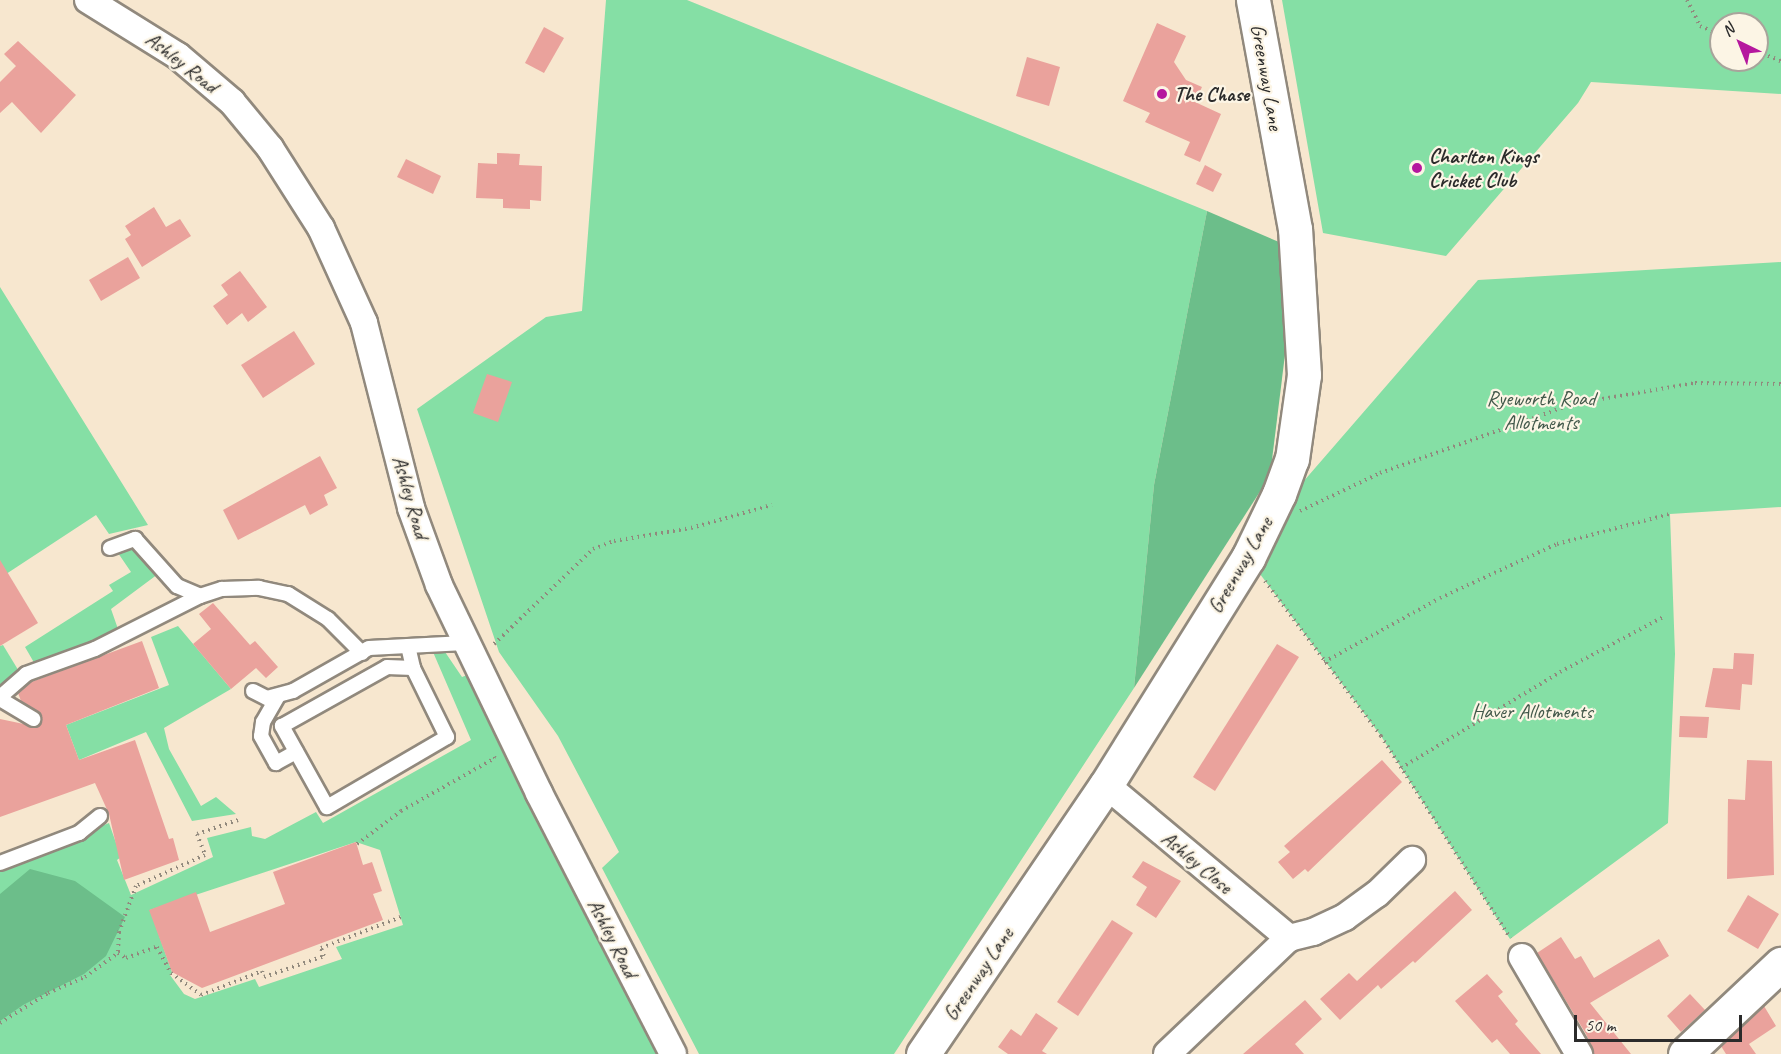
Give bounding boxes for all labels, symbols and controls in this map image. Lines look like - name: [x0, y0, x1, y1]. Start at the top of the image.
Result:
- north arrow: [1709, 12, 1769, 72]
- text: N: [1718, 20, 1739, 41]
- street label: Greenway Lane: [1245, 22, 1289, 132]
- street label: Ashley Road: [141, 26, 223, 98]
- place label: The Chase: [1174, 81, 1250, 107]
- marker: The Chase: [1155, 87, 1169, 101]
- place label: Charlton Kings Cricket Club: [1429, 143, 1539, 193]
- marker: Charlton Kings Cricket Club: [1410, 161, 1424, 175]
- park label: Ryeworth Road Allotments: [1487, 385, 1595, 435]
- street label: Ashley Road: [387, 453, 435, 541]
- street label: Greenway Lane: [1202, 512, 1278, 618]
- park label: Haver Allotments: [1471, 698, 1593, 724]
- street label: Ashley Close: [1156, 825, 1238, 899]
- street label: Ashley Road: [583, 895, 643, 981]
- street label: Greenway Lane: [938, 923, 1018, 1025]
- scale bar: [1577, 1003, 1745, 1041]
- text: 50 m: [1585, 1014, 1616, 1036]

